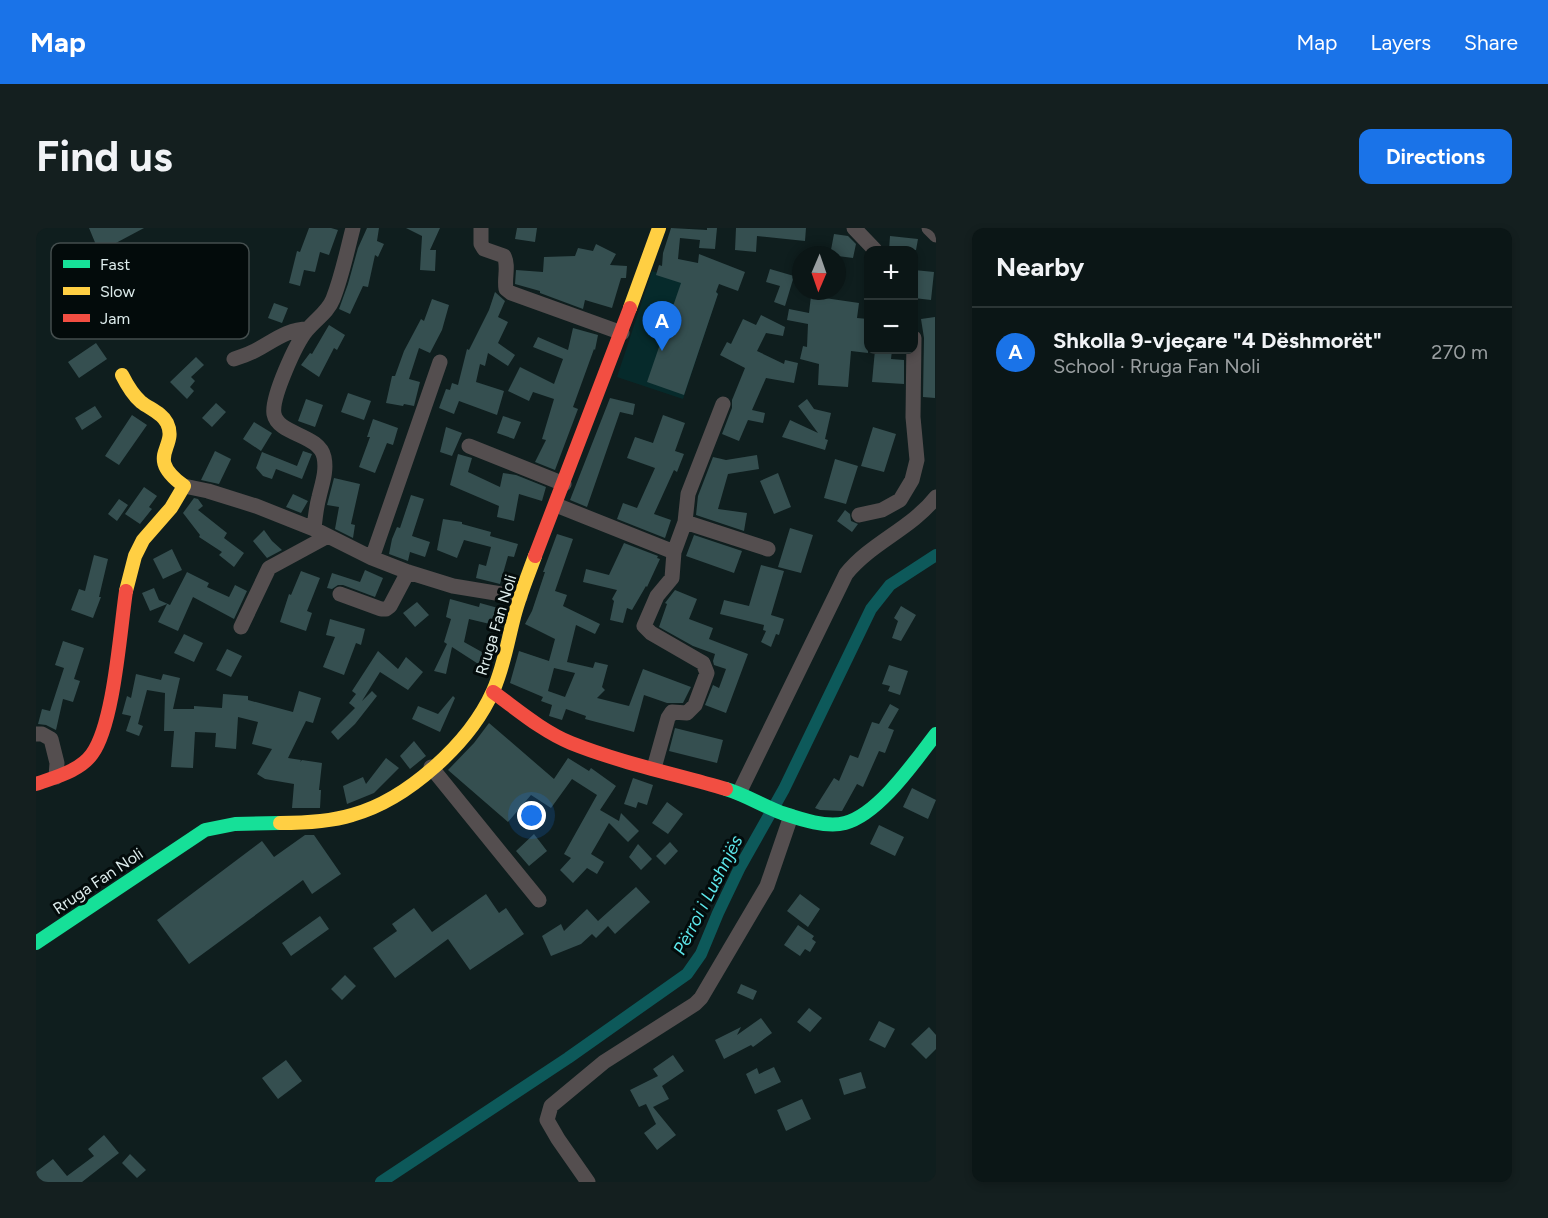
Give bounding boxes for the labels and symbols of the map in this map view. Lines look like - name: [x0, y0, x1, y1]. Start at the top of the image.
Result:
- legend: [51, 243, 249, 339]
- north arrow: [792, 246, 846, 300]
- text: Fast: [100, 255, 130, 274]
- text: Slow: [100, 282, 135, 301]
- pin: A: [642, 302, 682, 351]
- text: Jam: [100, 309, 130, 328]
- street label: Rruga Fan Noli: [472, 572, 520, 678]
- your location: [517, 801, 546, 830]
- water label: Përroi i Lushnjës: [668, 831, 748, 958]
- street label: Rruga Fan Noli: [49, 844, 147, 918]

